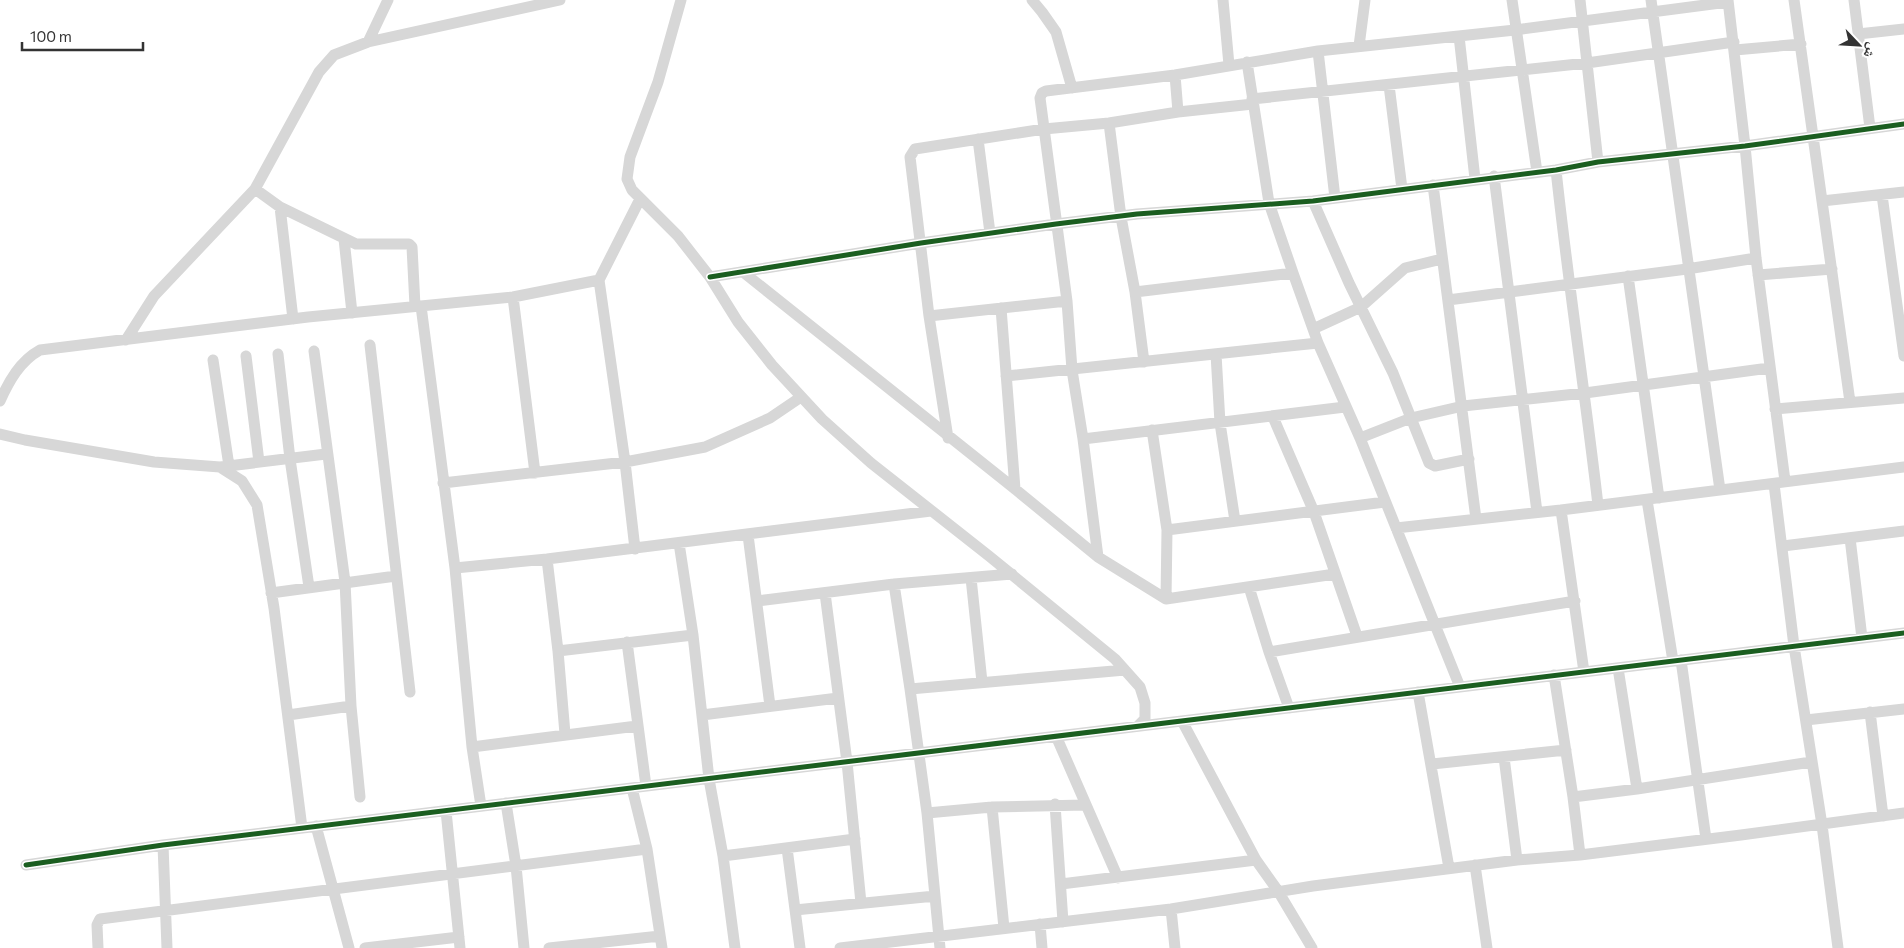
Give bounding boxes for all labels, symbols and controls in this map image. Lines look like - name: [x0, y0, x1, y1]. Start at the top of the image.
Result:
- scale bar: [22, 20, 144, 52]
- north arrow: [1834, 20, 1884, 70]
- text: 100 m: [30, 27, 72, 45]
- text: ش: [1859, 40, 1882, 61]

